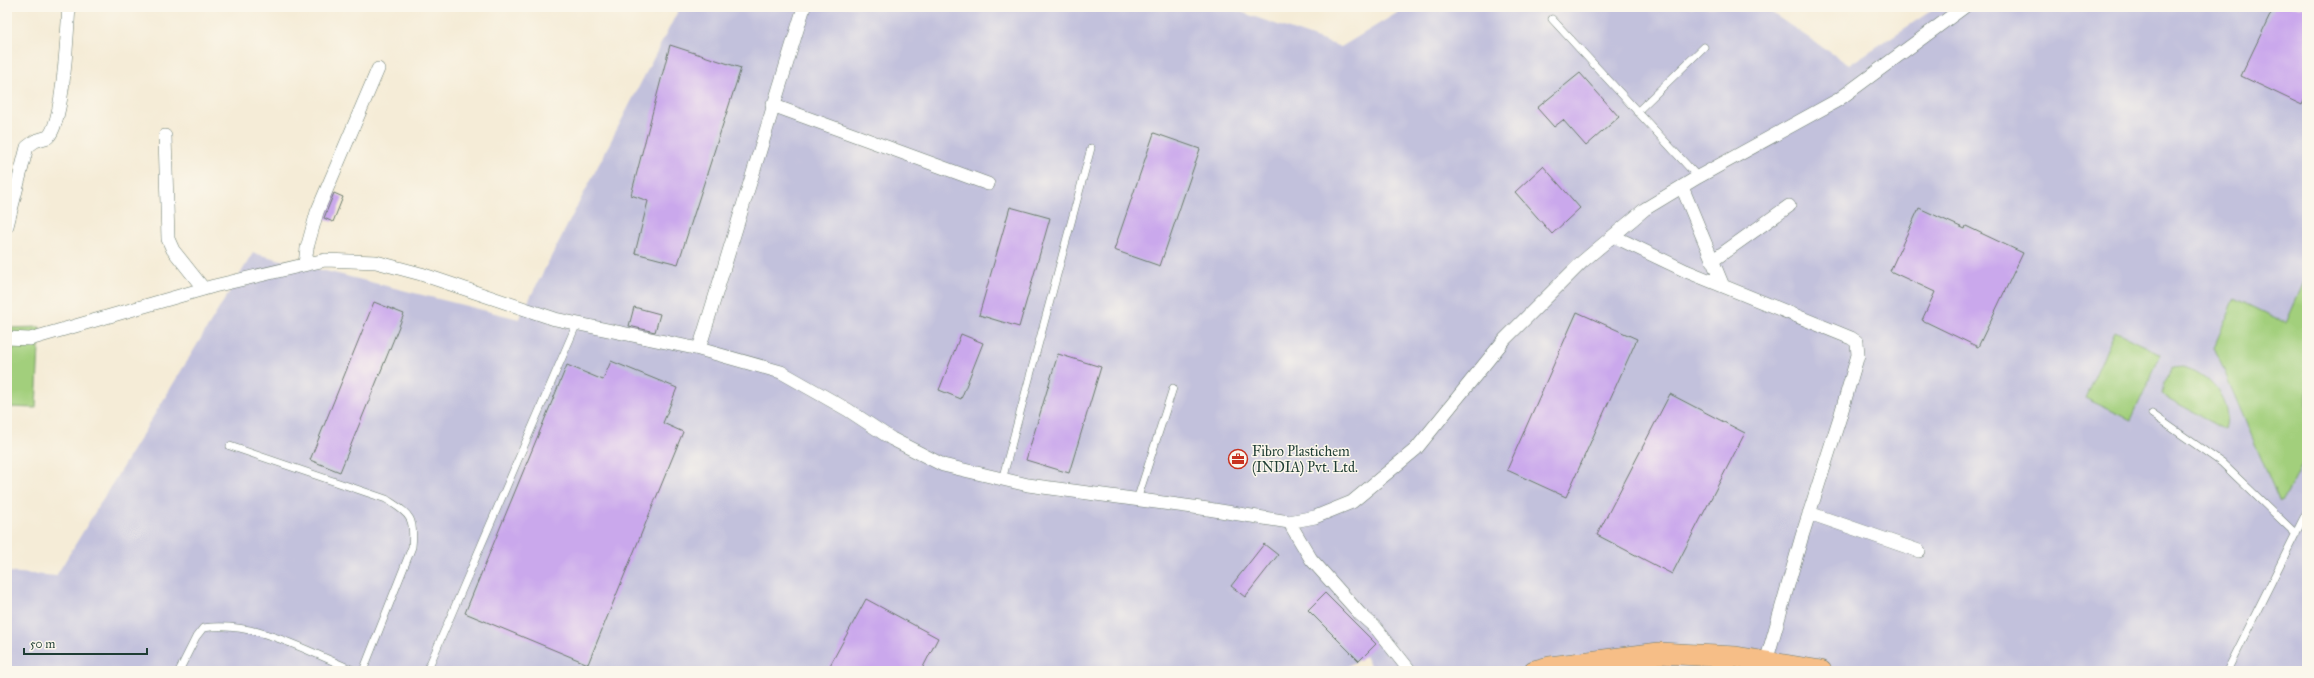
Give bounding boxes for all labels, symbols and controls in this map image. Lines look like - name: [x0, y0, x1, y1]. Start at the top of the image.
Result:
- place label: Fibro Plastichem (INDIA) Pvt. Ltd.: [1252, 443, 1358, 477]
- office icon: Fibro Plastichem (INDIA) Pvt. Ltd.: [1227, 448, 1249, 470]
- scale bar: [24, 630, 147, 656]
- text: 50 m: [30, 637, 55, 651]

